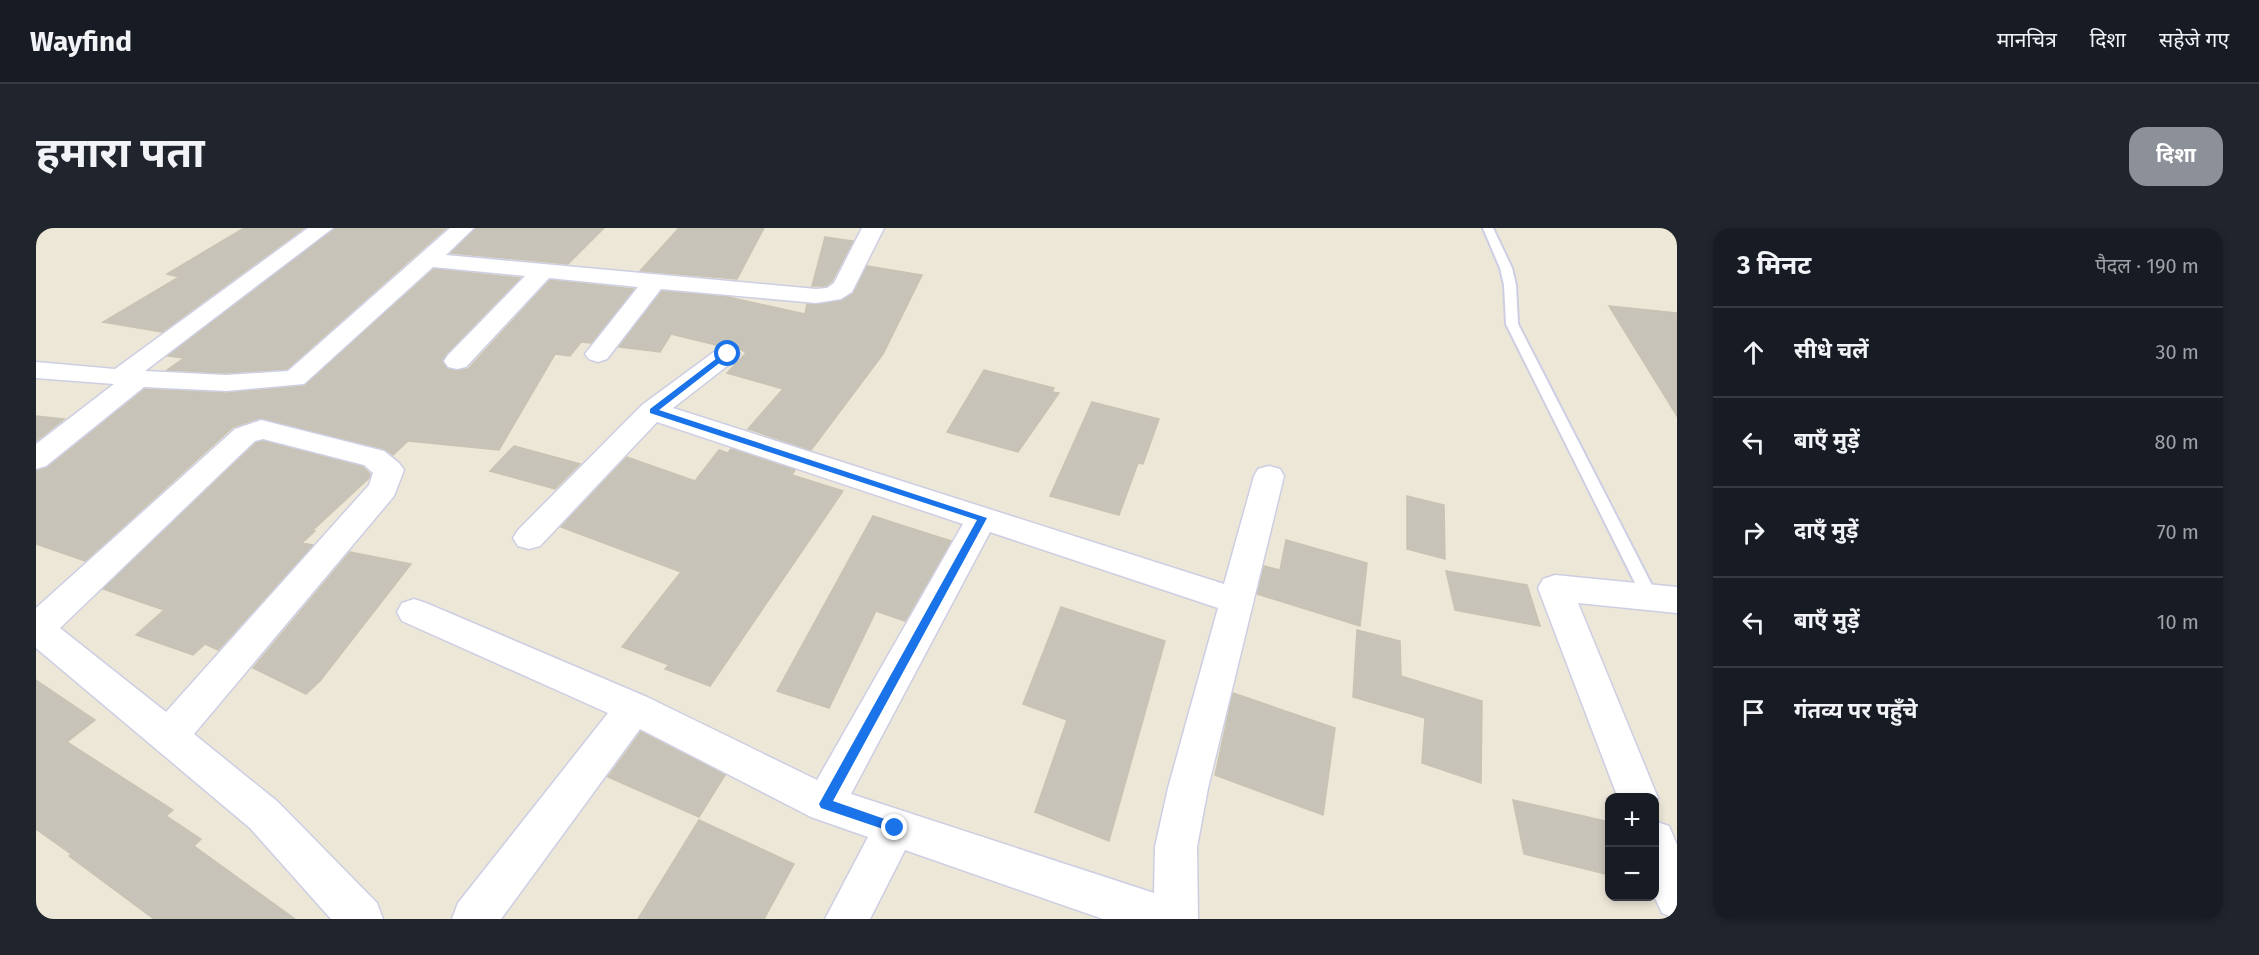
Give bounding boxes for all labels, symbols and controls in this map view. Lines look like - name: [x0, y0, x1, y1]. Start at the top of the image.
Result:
- text: Wayfind: [30, 25, 132, 58]
- text: मानचित्र: [1997, 27, 2057, 53]
- text: दिशा: [2090, 27, 2126, 53]
- text: सहेजे गए: [2159, 27, 2229, 53]
- button: दिशा: [2129, 127, 2223, 186]
- text: हमारा पता: [36, 128, 205, 178]
- text: 3 मिनट: [1737, 250, 1811, 281]
- text: पैदल · 190 m: [2095, 254, 2199, 278]
- icon: ahead: [1737, 336, 1770, 369]
- text: सीधे चलें: [1794, 337, 1869, 364]
- route start: [714, 340, 740, 366]
- text: 30 m: [2155, 340, 2199, 364]
- icon: left: [1737, 426, 1770, 459]
- text: बाएँ मुड़ें: [1794, 427, 1860, 454]
- text: 80 m: [2154, 430, 2199, 454]
- icon: right: [1737, 516, 1770, 549]
- text: दाएँ मुड़ें: [1794, 517, 1858, 544]
- text: 70 m: [2157, 520, 2199, 544]
- icon: left: [1737, 606, 1770, 639]
- text: बाएँ मुड़ें: [1794, 607, 1860, 634]
- text: 10 m: [2157, 610, 2199, 634]
- icon: arrive: [1737, 696, 1770, 729]
- text: गंतव्य पर पहुँचे: [1794, 697, 1918, 724]
- map controls: [1605, 793, 1659, 901]
- button: +: [1605, 793, 1659, 847]
- route end: [881, 814, 907, 840]
- button: −: [1605, 847, 1659, 901]

